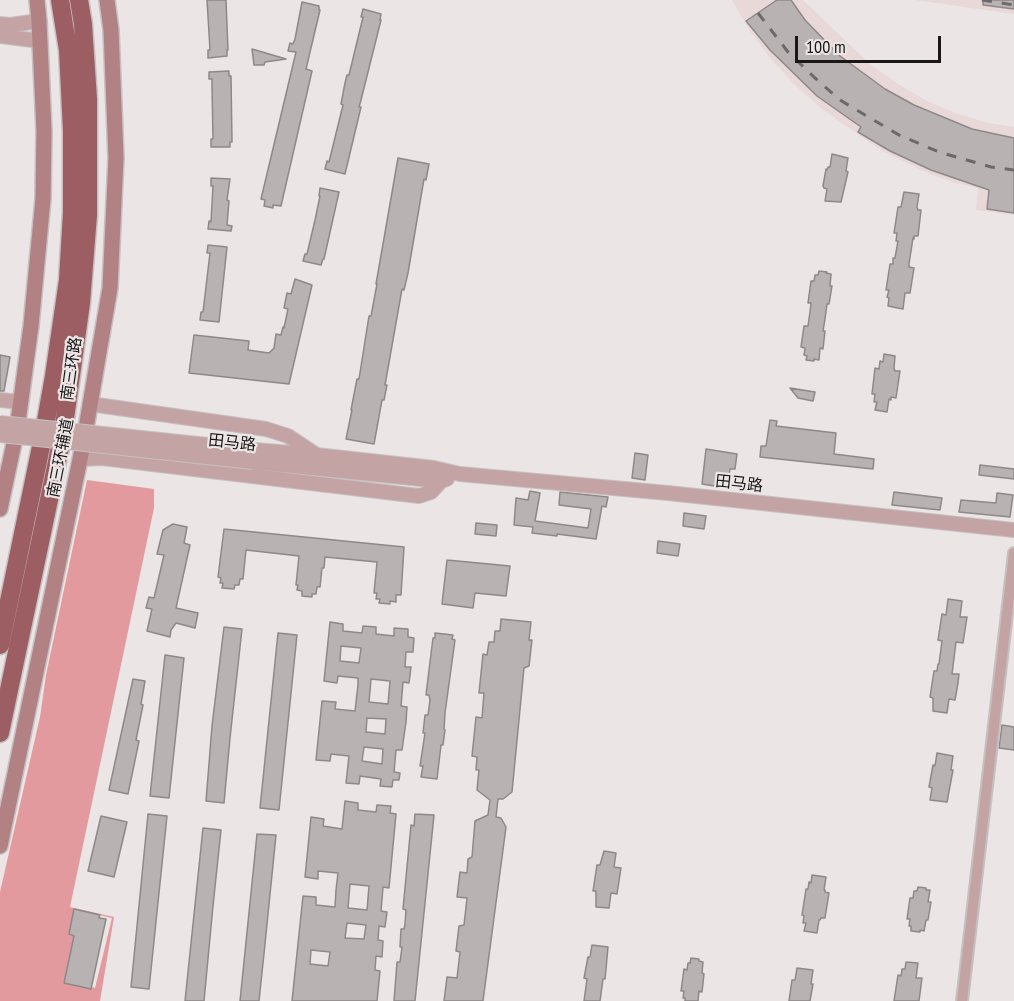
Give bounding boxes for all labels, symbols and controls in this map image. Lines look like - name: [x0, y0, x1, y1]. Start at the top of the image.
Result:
- scale bar: [798, 24, 944, 62]
- text: 100 m: [806, 35, 846, 58]
- street label: 南三环路: [58, 336, 86, 402]
- street label: 南三环辅道: [44, 417, 78, 499]
- street label: 田马路: [207, 431, 257, 455]
- street label: 田马路: [714, 472, 764, 496]

